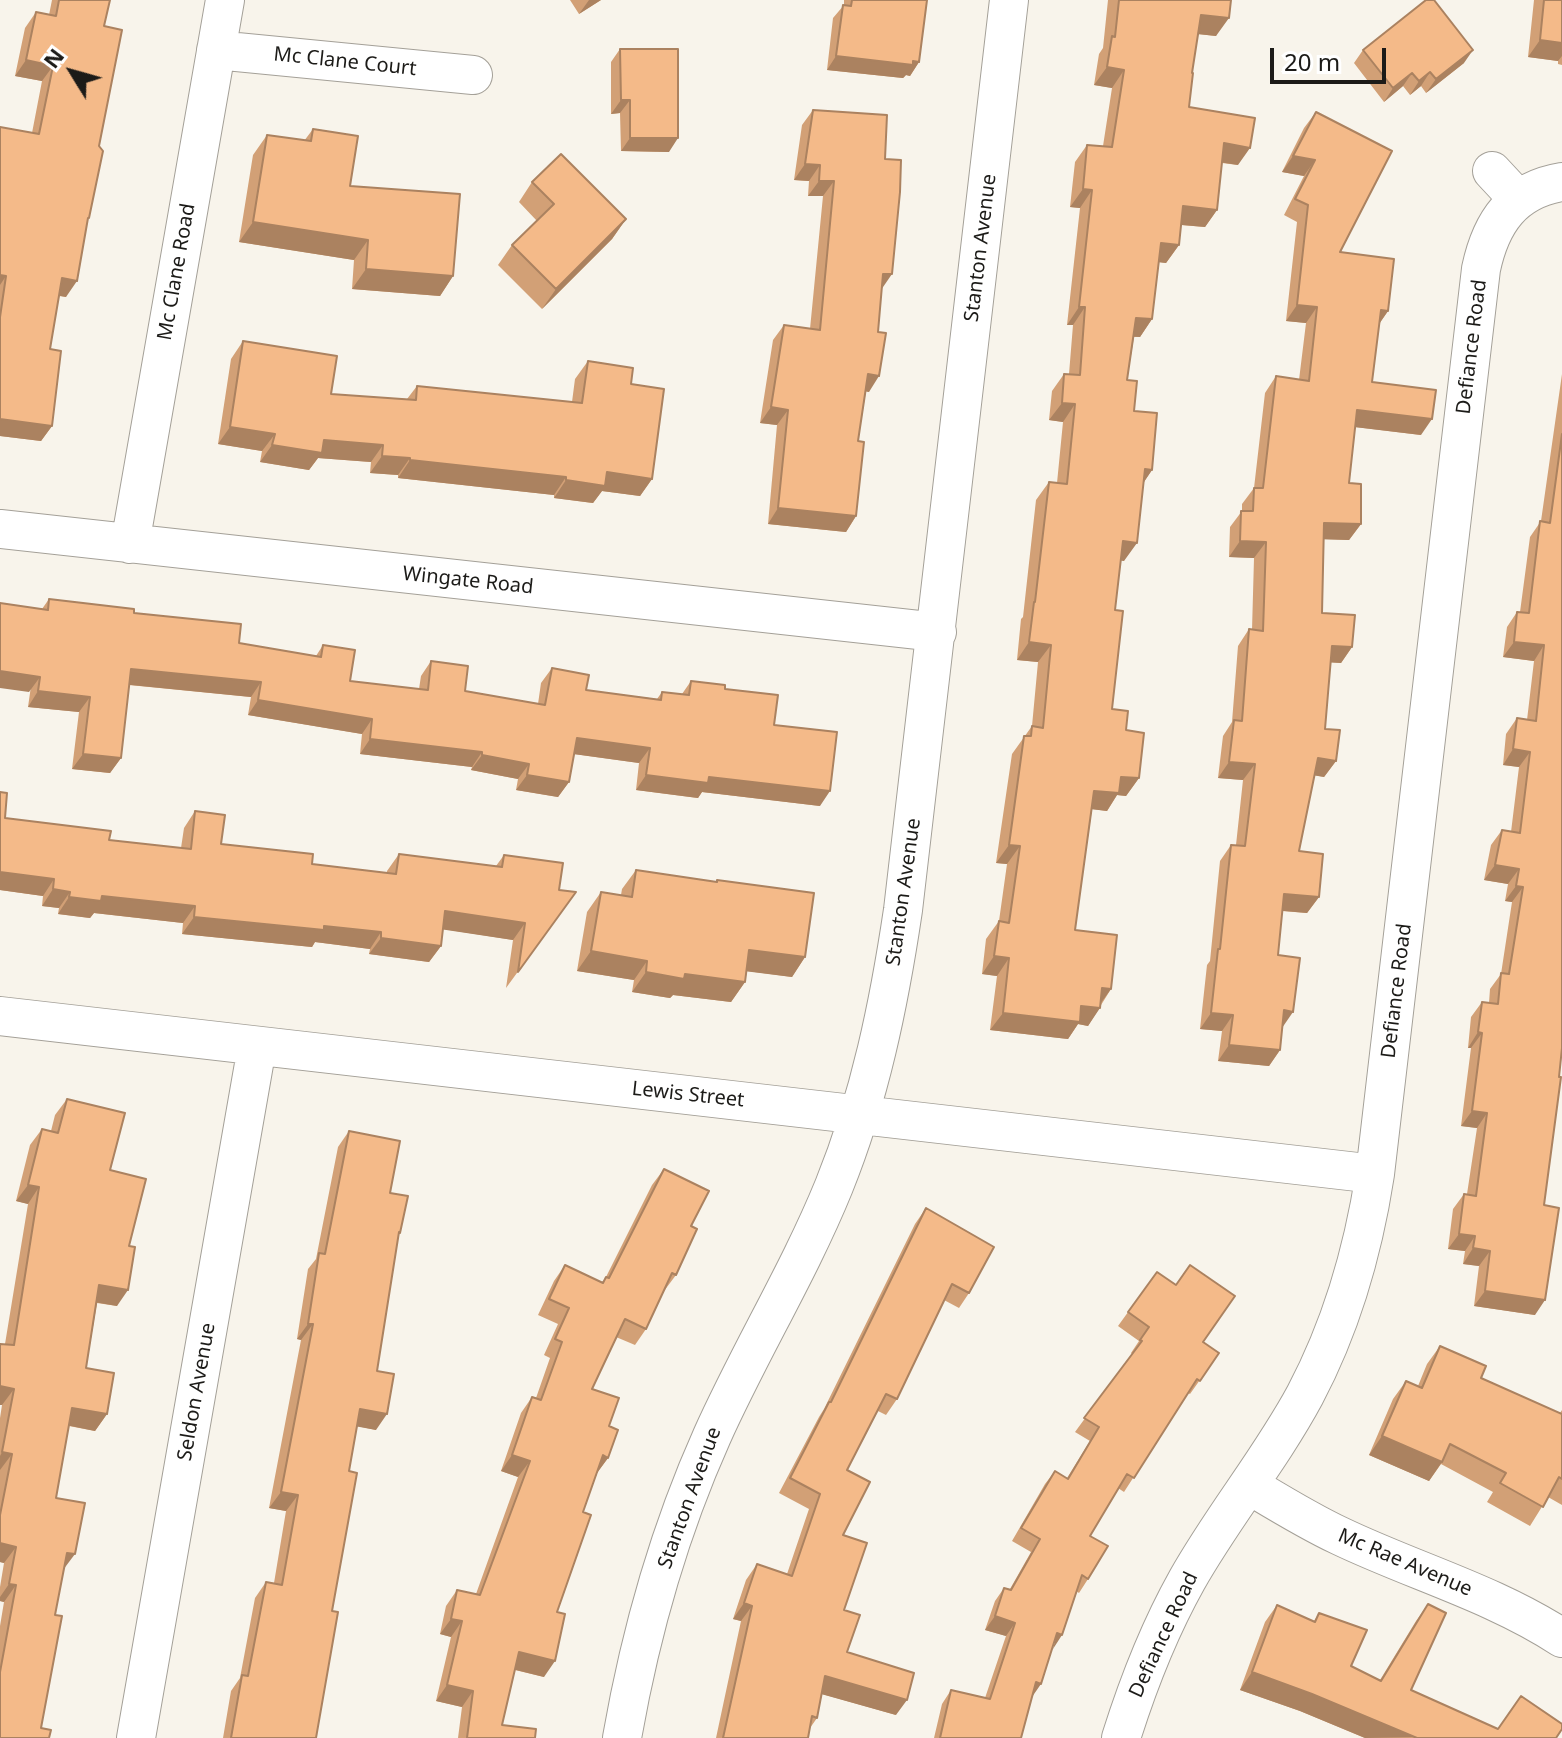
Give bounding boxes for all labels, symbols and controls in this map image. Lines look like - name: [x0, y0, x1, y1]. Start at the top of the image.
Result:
- north arrow: [32, 32, 112, 112]
- scale bar: [1274, 32, 1390, 82]
- text: N: [35, 41, 70, 74]
- street label: Mc Clane Court: [272, 43, 418, 81]
- text: 20 m: [1284, 45, 1340, 78]
- street label: Stanton Avenue: [960, 173, 1002, 323]
- street label: Mc Clane Road: [153, 202, 201, 342]
- street label: Defiance Road: [1452, 278, 1492, 416]
- street label: Wingate Road: [401, 562, 535, 600]
- street label: Stanton Avenue: [882, 817, 926, 967]
- street label: Defiance Road: [1377, 922, 1417, 1060]
- street label: Lewis Street: [631, 1077, 745, 1113]
- street label: Seldon Avenue: [173, 1321, 221, 1463]
- street label: Stanton Avenue: [653, 1424, 727, 1572]
- street label: Mc Rae Avenue: [1334, 1524, 1476, 1602]
- street label: Defiance Road: [1124, 1568, 1204, 1702]

